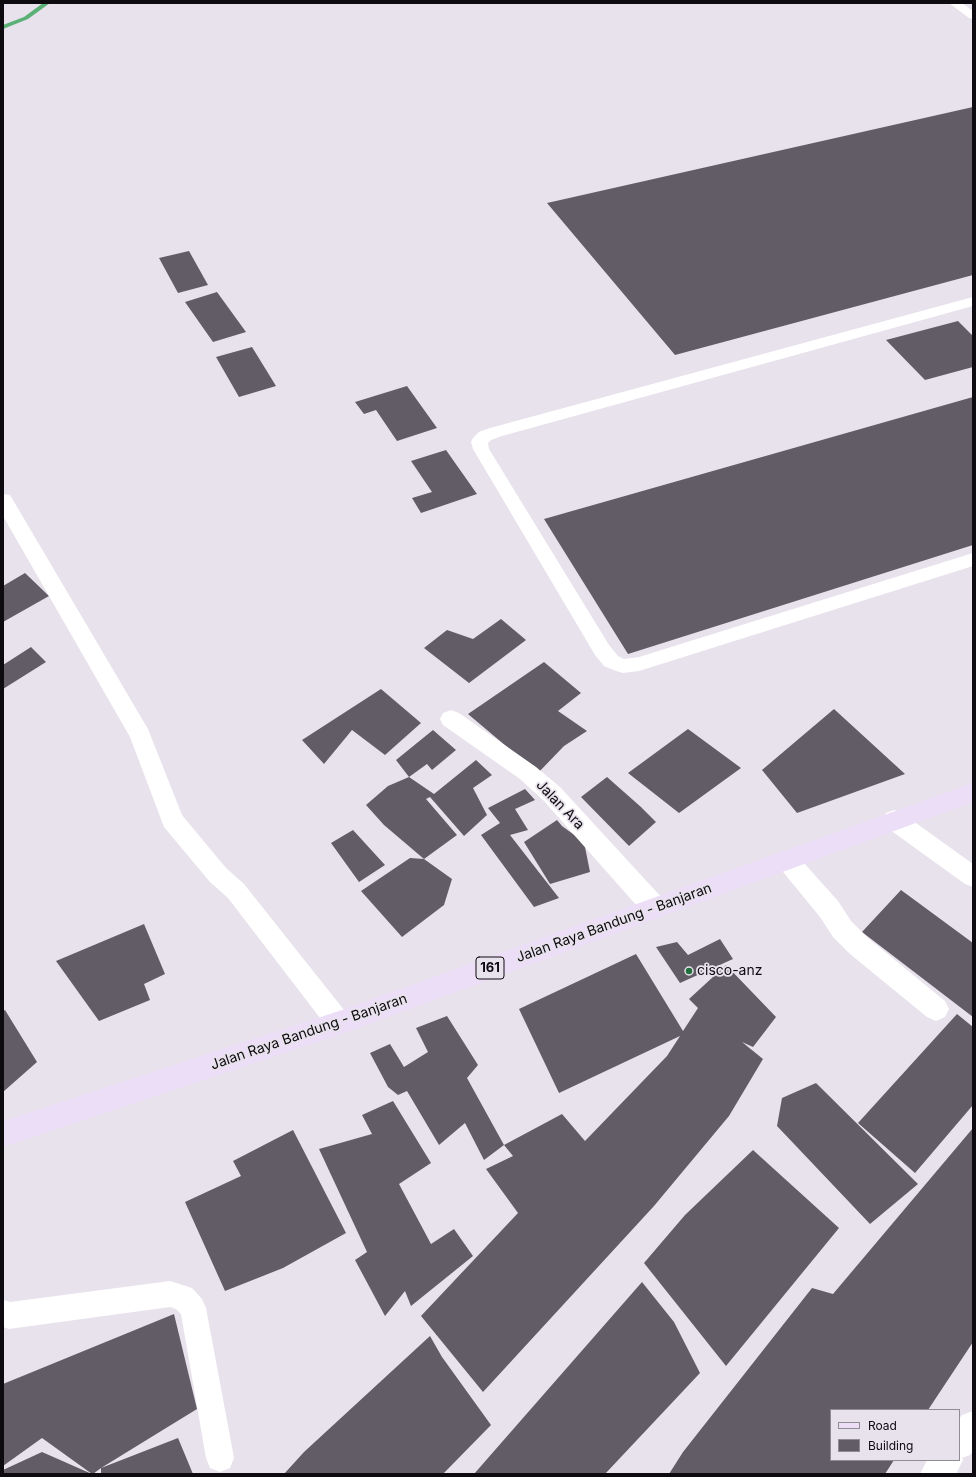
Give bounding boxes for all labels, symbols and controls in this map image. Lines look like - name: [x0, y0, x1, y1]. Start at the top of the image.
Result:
- street label: Jalan Ara: [532, 777, 588, 833]
- street label: Jalan Raya Bandung - Banjaran: [514, 880, 714, 966]
- road number: 161: [476, 957, 504, 979]
- place label: cisco-anz: [697, 963, 762, 979]
- marker: cisco-anz: [684, 966, 694, 976]
- street label: Jalan Raya Bandung - Banjaran: [209, 990, 409, 1074]
- legend: [830, 1409, 960, 1461]
- text: Road: [868, 1418, 897, 1433]
- text: Building: [868, 1438, 913, 1453]

